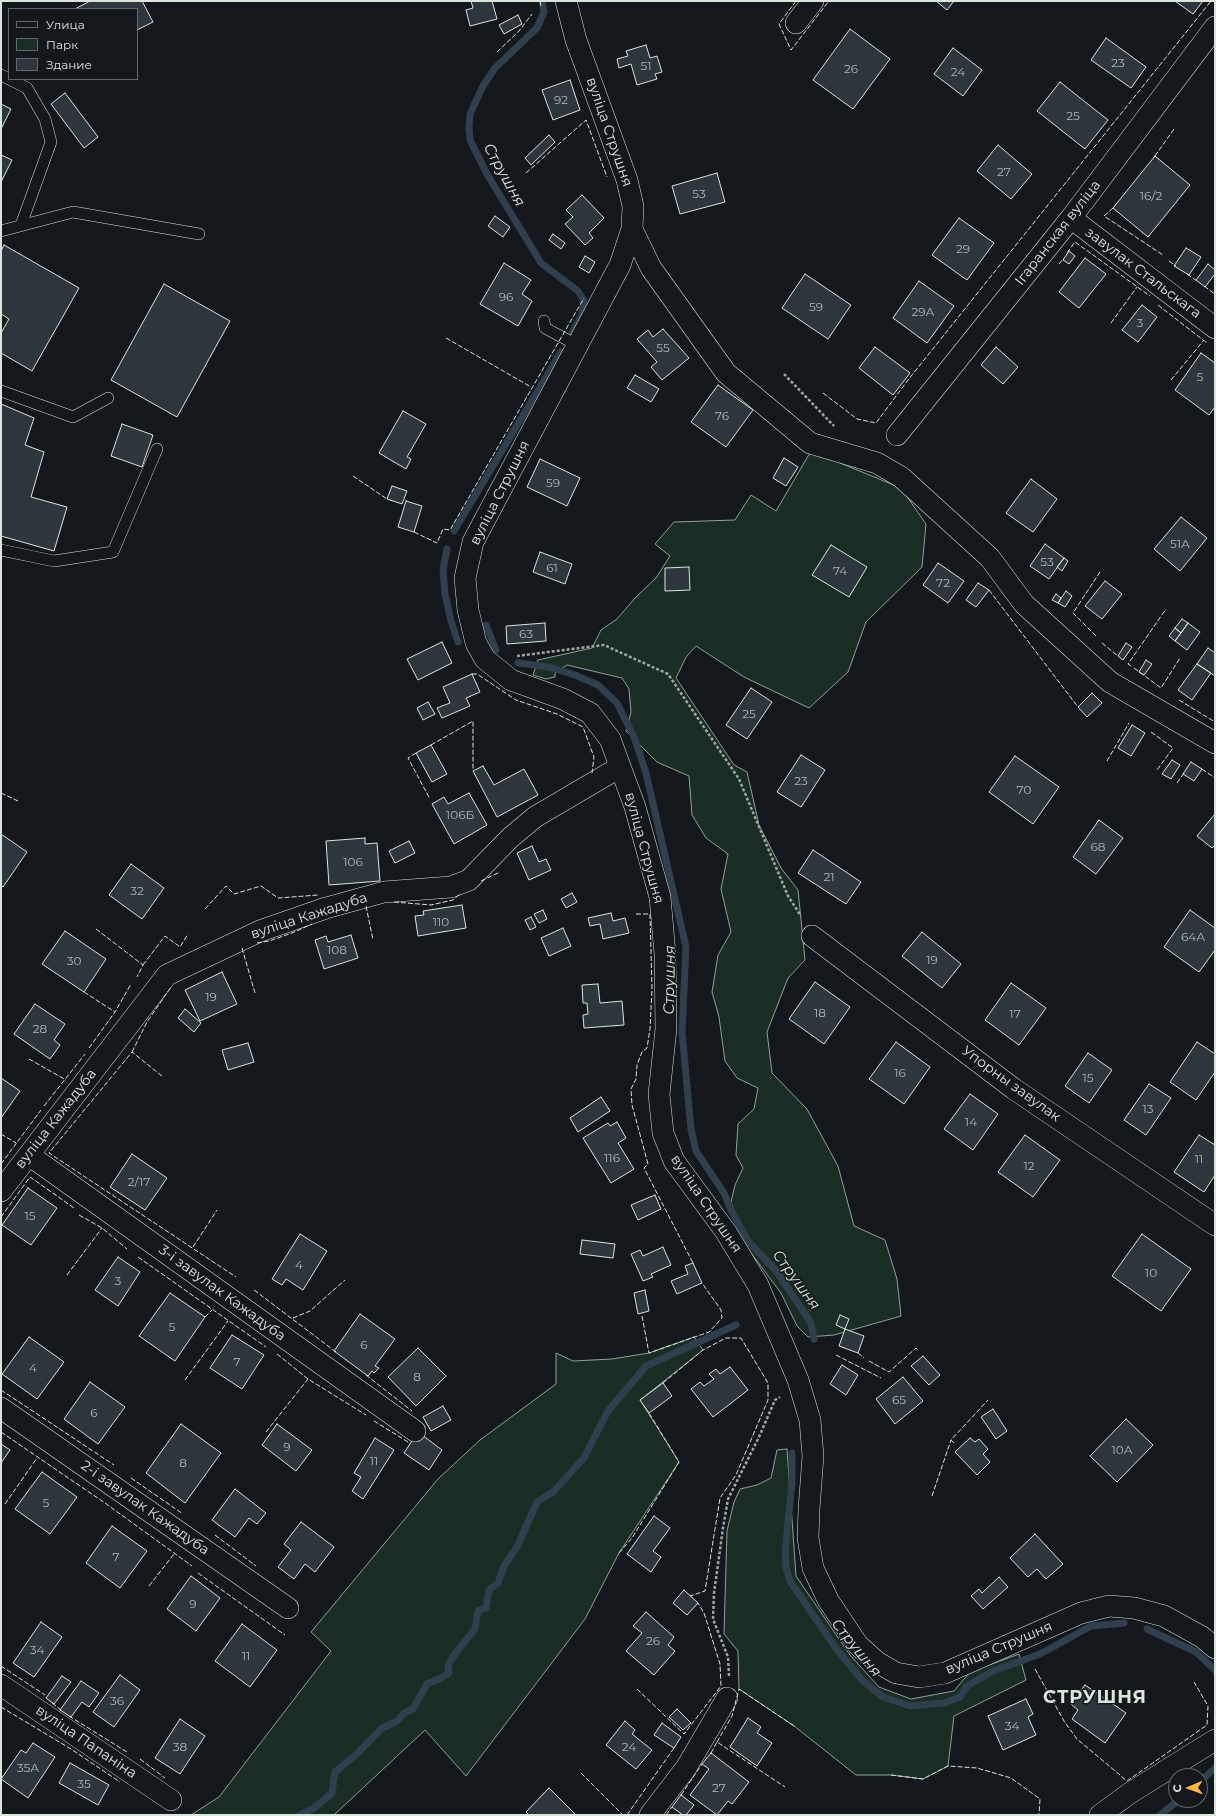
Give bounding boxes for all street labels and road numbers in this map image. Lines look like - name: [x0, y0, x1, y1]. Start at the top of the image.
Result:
- street label: вуліца Струшня: [582, 75, 636, 189]
- street label: Ігаранская вуліца: [1012, 177, 1104, 289]
- street label: завулак Стальскага: [1082, 224, 1204, 322]
- street label: вуліца Струшня: [466, 438, 534, 548]
- street label: вуліца Струшня: [621, 790, 667, 906]
- street label: вуліца Кажадуба: [249, 889, 369, 943]
- street label: Упорны завулак: [958, 1043, 1064, 1125]
- street label: вуліца Кажадуба: [12, 1066, 100, 1172]
- street label: вуліца Струшня: [667, 1152, 745, 1256]
- street label: 3-і завулак Кажадуба: [155, 1241, 289, 1345]
- street label: 2-і завулак Кажадуба: [78, 1457, 212, 1559]
- street label: вуліца Струшня: [943, 1618, 1055, 1678]
- street label: вуліца Папаніна: [32, 1702, 140, 1782]

